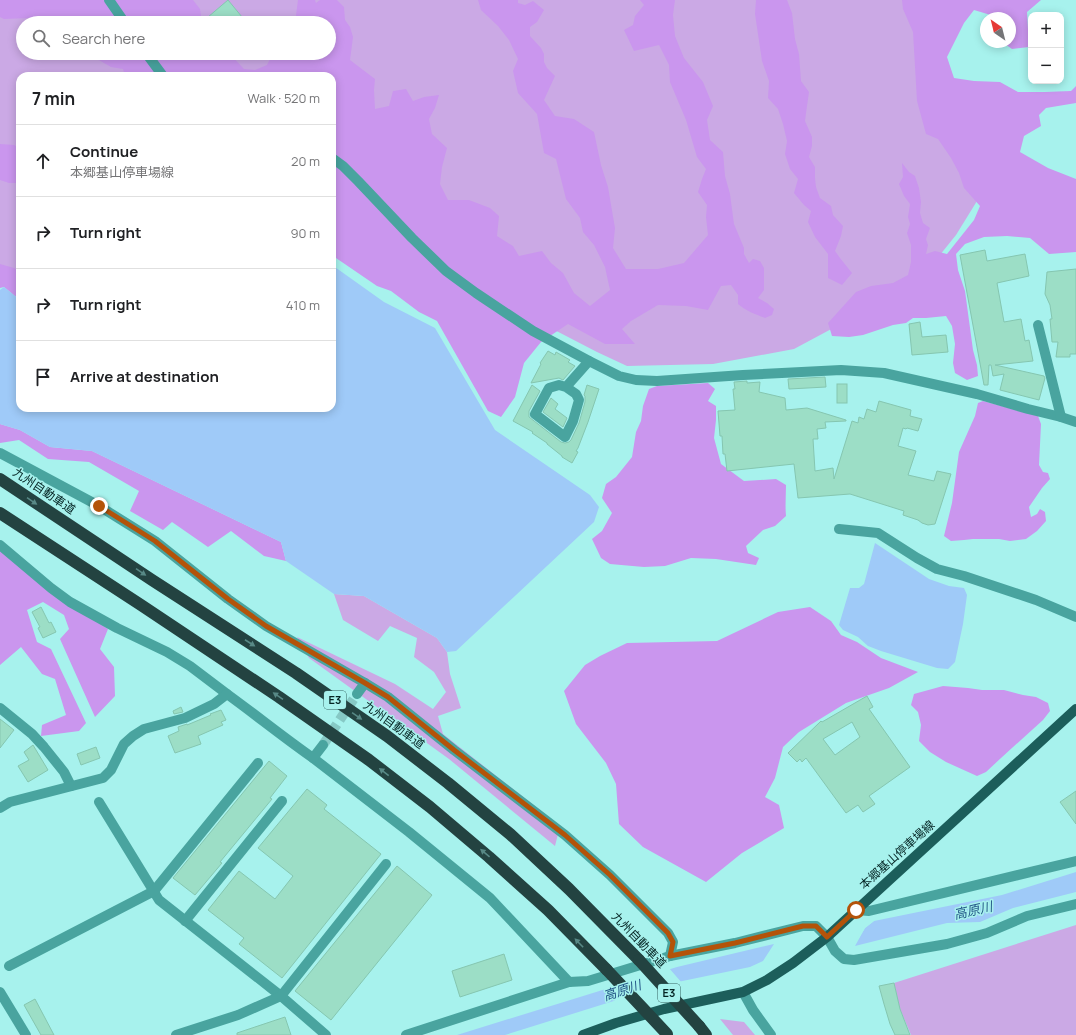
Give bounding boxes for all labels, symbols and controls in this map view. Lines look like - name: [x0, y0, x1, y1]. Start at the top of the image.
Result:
- north arrow: [980, 12, 1016, 48]
- map controls: [1028, 12, 1064, 84]
- button: +: [1028, 12, 1064, 48]
- search box: [16, 16, 336, 60]
- icon: search: [30, 27, 52, 49]
- text: Search here: [62, 28, 145, 49]
- button: −: [1028, 48, 1064, 84]
- text: 7 min: [32, 87, 75, 110]
- text: Walk · 520 m: [247, 89, 320, 107]
- text: Continue: [70, 141, 138, 162]
- icon: ahead: [32, 150, 54, 172]
- text: 20 m: [291, 152, 320, 170]
- text: 本郷基山停車場線: [70, 163, 174, 181]
- icon: right: [32, 222, 54, 244]
- text: Turn right: [70, 222, 141, 243]
- text: 90 m: [290, 224, 320, 242]
- icon: right: [32, 294, 54, 316]
- text: Turn right: [70, 294, 141, 315]
- text: 410 m: [286, 296, 320, 314]
- icon: arrive: [32, 366, 54, 388]
- text: Arrive at destination: [70, 366, 219, 387]
- street label: 九州自動車道: [10, 463, 79, 518]
- one-way arrow: [27, 497, 38, 504]
- route end: [90, 497, 108, 515]
- one-way arrow: [135, 569, 147, 576]
- one-way arrow: [245, 639, 255, 647]
- road number: E3: [324, 691, 346, 709]
- one-way arrow: [273, 692, 283, 700]
- street label: 九州自動車道: [360, 697, 428, 753]
- one-way arrow: [352, 712, 363, 720]
- one-way arrow: [378, 767, 389, 776]
- street label: 本郷基山停車場線: [855, 816, 938, 893]
- one-way arrow: [480, 849, 490, 858]
- water label: 高原川: [952, 896, 996, 923]
- route start: [847, 901, 865, 919]
- street label: 九州自動車道: [608, 908, 670, 971]
- one-way arrow: [575, 938, 584, 948]
- water label: 高原川: [601, 975, 645, 1005]
- road number: E3: [658, 984, 680, 1002]

